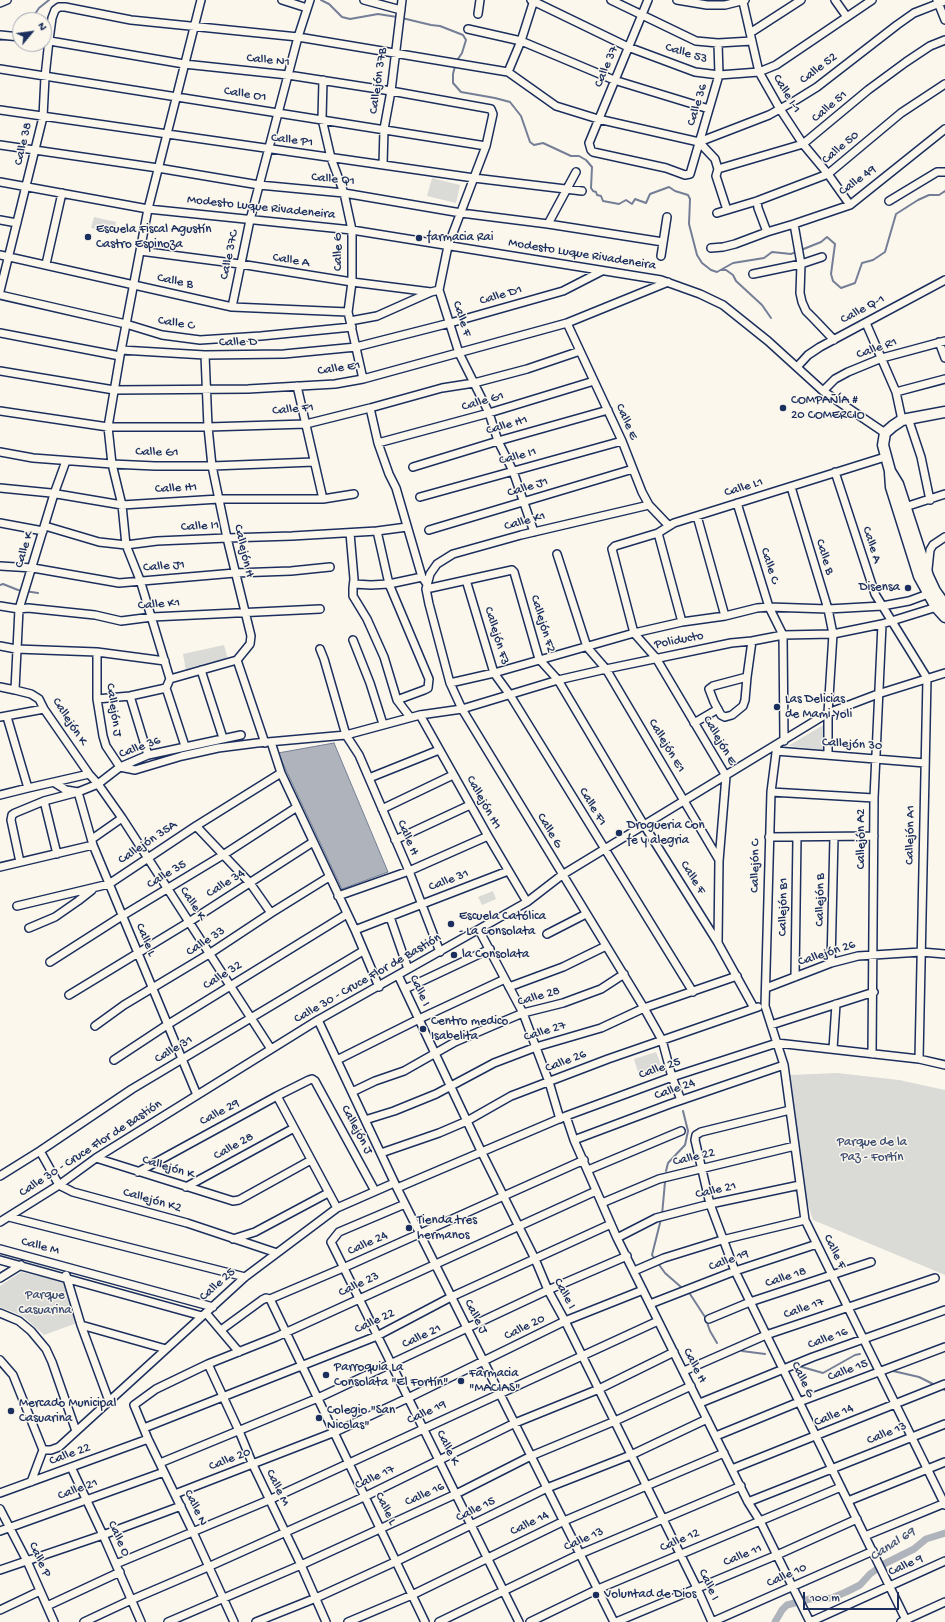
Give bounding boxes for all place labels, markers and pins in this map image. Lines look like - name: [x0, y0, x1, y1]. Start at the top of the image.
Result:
- place label: Escuela Fiscal Agustín Castro Espinoza: [96, 222, 211, 253]
- place label: farmacia Rai: [427, 230, 494, 246]
- marker: Escuela Fiscal Agustín Castro Espinoza: [83, 232, 93, 242]
- marker: farmacia Rai: [414, 233, 424, 243]
- place label: COMPAÑÍA # 20 COMERCIO: [791, 393, 865, 424]
- marker: COMPAÑÍA # 20 COMERCIO: [778, 403, 788, 413]
- place label: Disensa: [859, 580, 900, 596]
- marker: Disensa: [903, 583, 913, 593]
- place label: Las Delicias de Mami Yoli: [785, 692, 852, 723]
- marker: Las Delicias de Mami Yoli: [772, 702, 782, 712]
- place label: Drogueria Con fe y alegria: [627, 818, 705, 849]
- marker: Drogueria Con fe y alegria: [614, 828, 624, 838]
- place label: Escuela Católica - La Consolata: [459, 909, 546, 940]
- marker: Escuela Católica - La Consolata: [446, 919, 456, 929]
- place label: la Consolata: [462, 947, 529, 963]
- marker: la Consolata: [449, 950, 459, 960]
- place label: Centro medico Isabelita: [431, 1014, 508, 1045]
- marker: Centro medico Isabelita: [418, 1024, 428, 1034]
- place label: Tienda tres hermanos: [417, 1213, 477, 1244]
- marker: Tienda tres hermanos: [404, 1223, 414, 1233]
- place label: Parroquia La Consolata "El Fortín": [334, 1360, 448, 1391]
- place label: Farmacia "MACIAS": [469, 1366, 520, 1397]
- marker: Parroquia La Consolata "El Fortín": [321, 1370, 331, 1380]
- marker: Farmacia "MACIAS": [456, 1376, 466, 1386]
- place label: Mercado Municipal Casuarina: [19, 1396, 116, 1427]
- place label: Colegio "San Nicolas": [327, 1403, 395, 1434]
- marker: Mercado Municipal Casuarina: [6, 1406, 16, 1416]
- marker: Colegio "San Nicolas": [314, 1413, 324, 1423]
- place label: Voluntad de Dios: [604, 1587, 697, 1603]
- marker: Voluntad de Dios: [591, 1590, 601, 1600]

